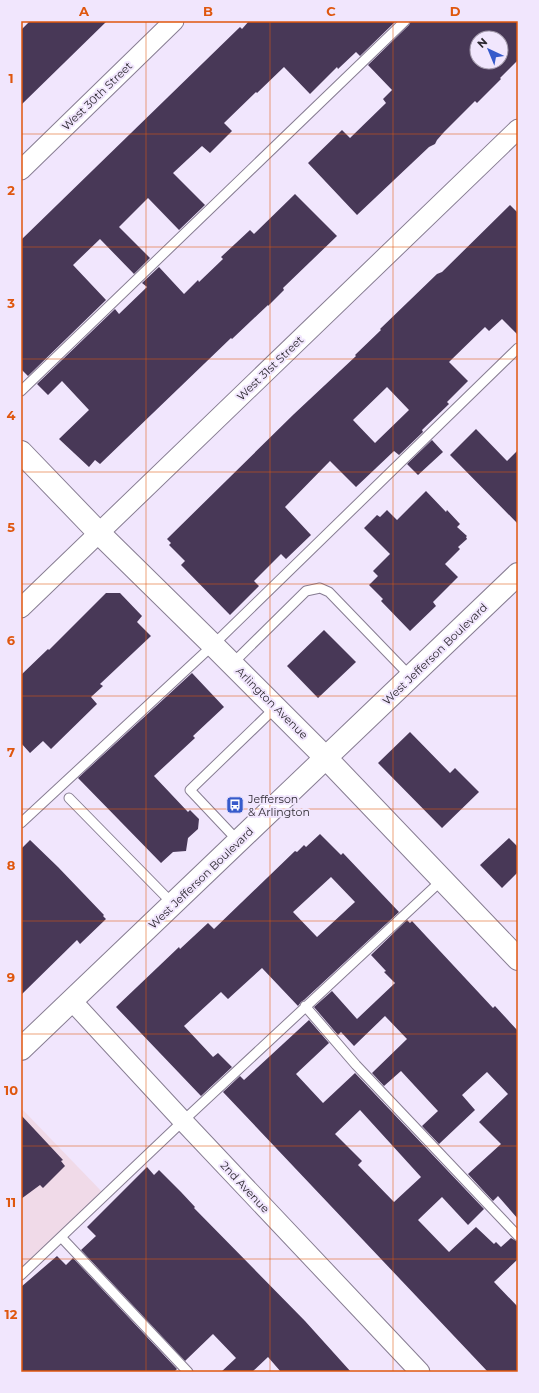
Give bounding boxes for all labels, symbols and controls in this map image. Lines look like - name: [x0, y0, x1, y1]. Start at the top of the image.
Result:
- text: A: [78, 3, 90, 19]
- text: B: [203, 3, 213, 19]
- text: C: [326, 3, 336, 19]
- text: D: [450, 3, 461, 19]
- north arrow: [469, 30, 509, 70]
- text: N: [474, 35, 490, 51]
- street label: West 30th Street: [59, 58, 136, 133]
- text: 1: [8, 70, 14, 86]
- text: 2: [7, 182, 15, 198]
- text: 3: [6, 295, 15, 311]
- street label: West 31st Street: [234, 332, 307, 403]
- text: 4: [7, 407, 16, 423]
- text: 5: [7, 519, 15, 535]
- street label: West Jefferson Boulevard: [380, 600, 490, 708]
- text: 6: [7, 632, 16, 648]
- street label: Arlington Avenue: [233, 664, 311, 742]
- text: 7: [7, 744, 15, 760]
- place label: Jefferson & Arlington: [247, 792, 310, 819]
- bus stop icon: Jefferson & Arlington: [225, 795, 245, 815]
- street label: West Jefferson Boulevard: [146, 824, 256, 932]
- text: 8: [7, 857, 16, 873]
- text: 9: [7, 969, 15, 985]
- text: 10: [4, 1082, 18, 1098]
- street label: 2nd Avenue: [218, 1158, 273, 1216]
- text: 11: [6, 1194, 16, 1210]
- text: 12: [5, 1306, 18, 1322]

